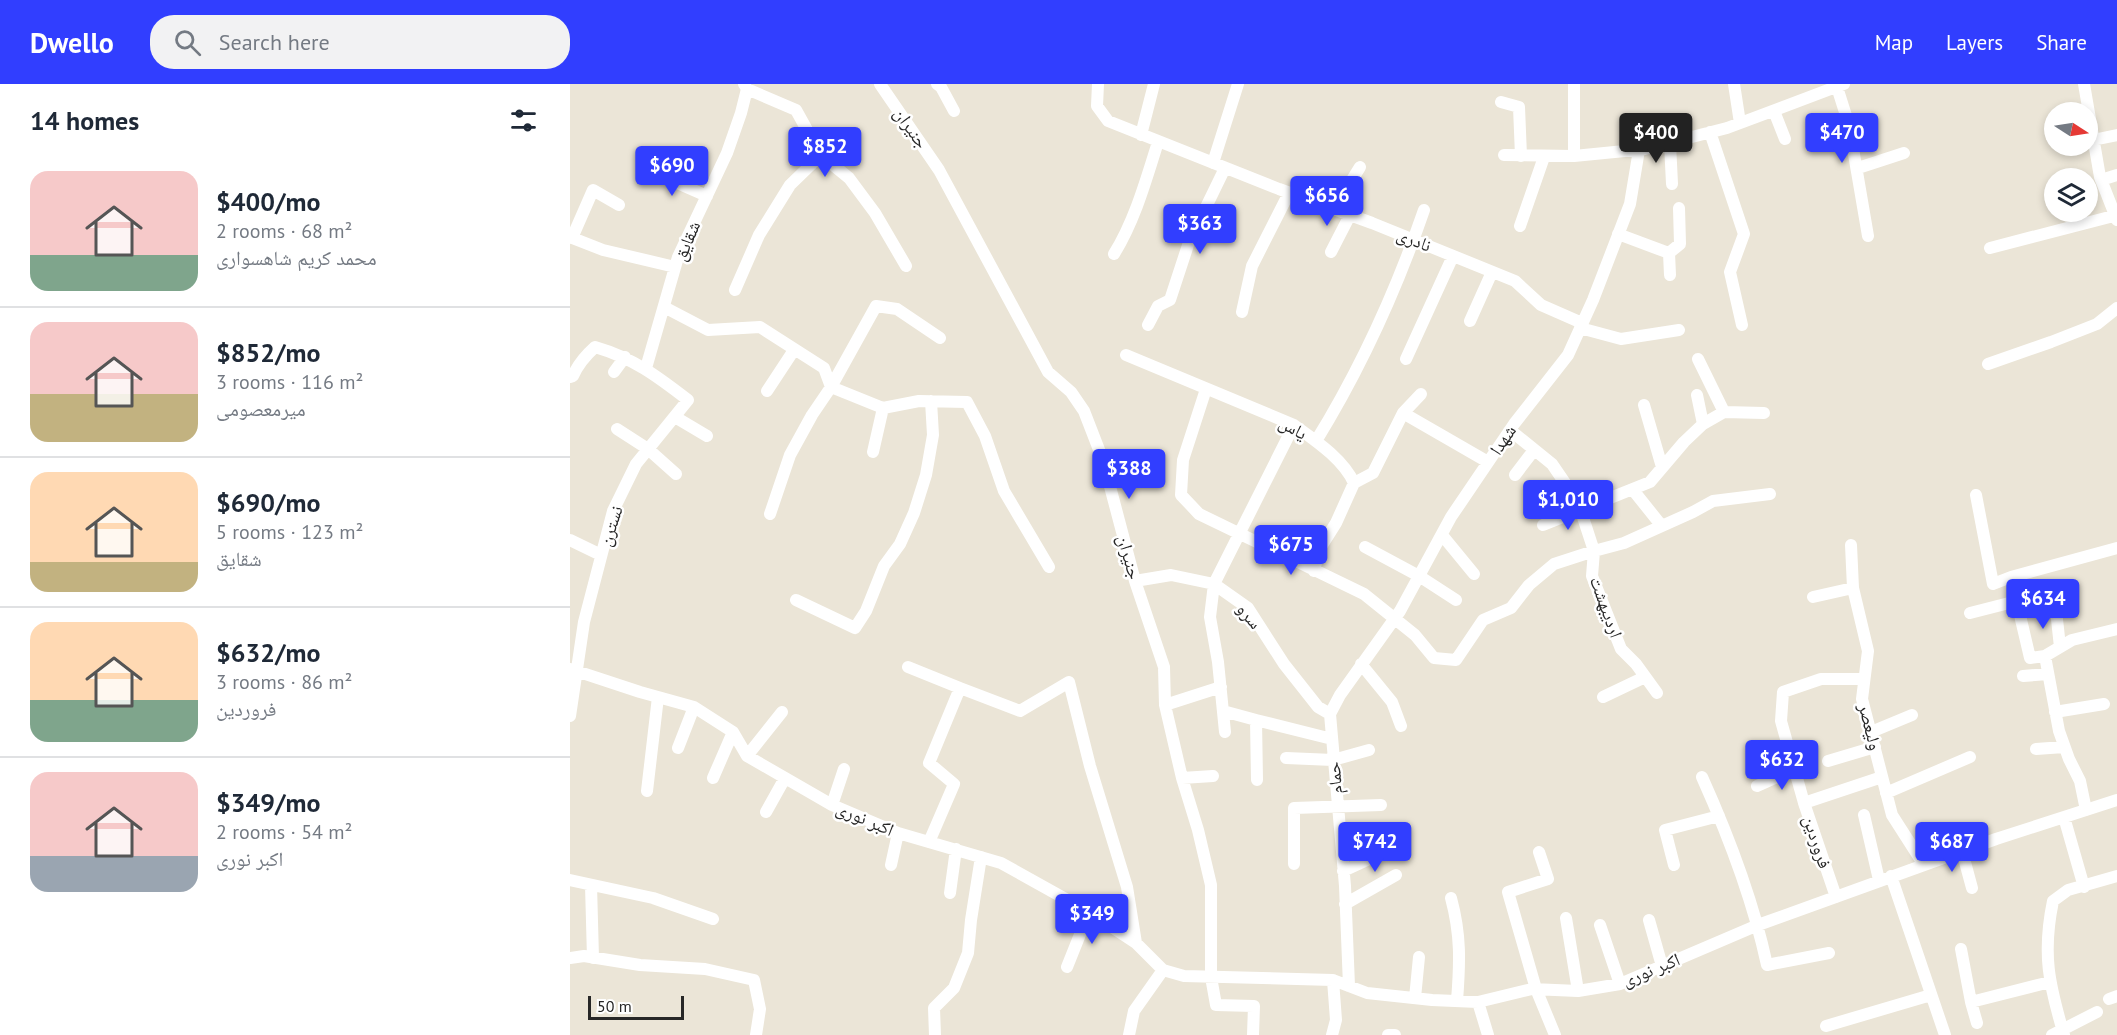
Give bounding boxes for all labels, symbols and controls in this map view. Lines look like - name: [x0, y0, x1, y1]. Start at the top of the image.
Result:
- search box: [150, 15, 570, 69]
- text: Dwello: [30, 24, 114, 61]
- icon: search: [171, 26, 204, 59]
- text: Search here: [219, 28, 330, 56]
- text: Map: [1875, 29, 1913, 56]
- text: Layers: [1946, 29, 2003, 56]
- text: Share: [2036, 29, 2087, 56]
- north arrow: [2044, 102, 2098, 156]
- map controls: [2044, 102, 2098, 222]
- street label: جنیران: [889, 103, 934, 153]
- text: 14 homes: [30, 104, 139, 137]
- icon: filters: [507, 104, 540, 137]
- pin: $400: [1620, 113, 1692, 164]
- pin: $470: [1806, 113, 1878, 164]
- text: $400: [1633, 119, 1679, 145]
- text: $470: [1819, 119, 1865, 145]
- pin: $852: [789, 127, 861, 178]
- text: $852: [802, 133, 848, 159]
- pin: $690: [636, 146, 708, 197]
- text: $690: [649, 152, 695, 178]
- button: layers: [2044, 168, 2098, 222]
- pin: $656: [1291, 176, 1363, 227]
- text: $656: [1304, 182, 1350, 208]
- text: $400/mo: [216, 185, 320, 218]
- icon: home: [78, 195, 150, 267]
- pin: $363: [1164, 204, 1236, 255]
- text: $363: [1177, 210, 1223, 236]
- street label: شقایق: [668, 217, 705, 264]
- text: 2 rooms · 68 m²: [216, 218, 352, 244]
- street label: نادری: [1394, 222, 1435, 257]
- text: محمد کریم شاهسواری: [216, 245, 377, 271]
- text: $852/mo: [216, 336, 320, 369]
- icon: home: [78, 346, 150, 418]
- text: 3 rooms · 116 m²: [216, 369, 363, 395]
- text: میرمعصومی: [216, 396, 306, 422]
- street label: یاس: [1275, 410, 1311, 445]
- street label: شهدا: [1484, 420, 1521, 459]
- pin: $388: [1093, 449, 1165, 500]
- text: $388: [1106, 455, 1152, 481]
- pin: $1,010: [1519, 480, 1617, 531]
- text: $690/mo: [216, 486, 320, 519]
- text: $1,010: [1537, 486, 1599, 512]
- icon: home: [78, 496, 150, 568]
- street label: نسترن: [593, 503, 628, 549]
- text: 5 rooms · 123 m²: [216, 519, 363, 545]
- pin: $675: [1255, 525, 1327, 576]
- text: $675: [1268, 531, 1314, 557]
- street label: جنیران: [1112, 532, 1147, 582]
- text: شقایق: [216, 546, 262, 572]
- street label: اردیبهشت: [1585, 573, 1628, 641]
- pin: $634: [2007, 579, 2079, 630]
- text: $634: [2020, 585, 2066, 611]
- street label: سرو: [1232, 598, 1267, 634]
- text: $632/mo: [216, 636, 320, 669]
- icon: home: [78, 646, 150, 718]
- text: 3 rooms · 86 m²: [216, 669, 352, 695]
- text: فروردین: [216, 696, 276, 722]
- street label: ولیعصر: [1853, 700, 1887, 753]
- pin: $632: [1746, 740, 1818, 791]
- text: $632: [1759, 746, 1805, 772]
- street label: حمام: [1322, 761, 1348, 795]
- text: $349/mo: [216, 786, 320, 819]
- icon: home: [78, 796, 150, 868]
- street label: اکبر نوری: [833, 796, 898, 841]
- street label: فروردین: [1798, 812, 1837, 871]
- text: 2 rooms · 54 m²: [216, 819, 352, 845]
- pin: $742: [1339, 822, 1411, 873]
- pin: $687: [1916, 822, 1988, 873]
- text: $742: [1352, 828, 1398, 854]
- text: $687: [1929, 828, 1975, 854]
- text: اکبر نوری: [216, 846, 283, 872]
- pin: $349: [1056, 894, 1128, 945]
- text: $349: [1069, 900, 1115, 926]
- street label: اکبر نوری: [1618, 948, 1683, 992]
- scale bar: [588, 993, 684, 1020]
- text: 50 m: [597, 996, 632, 1016]

